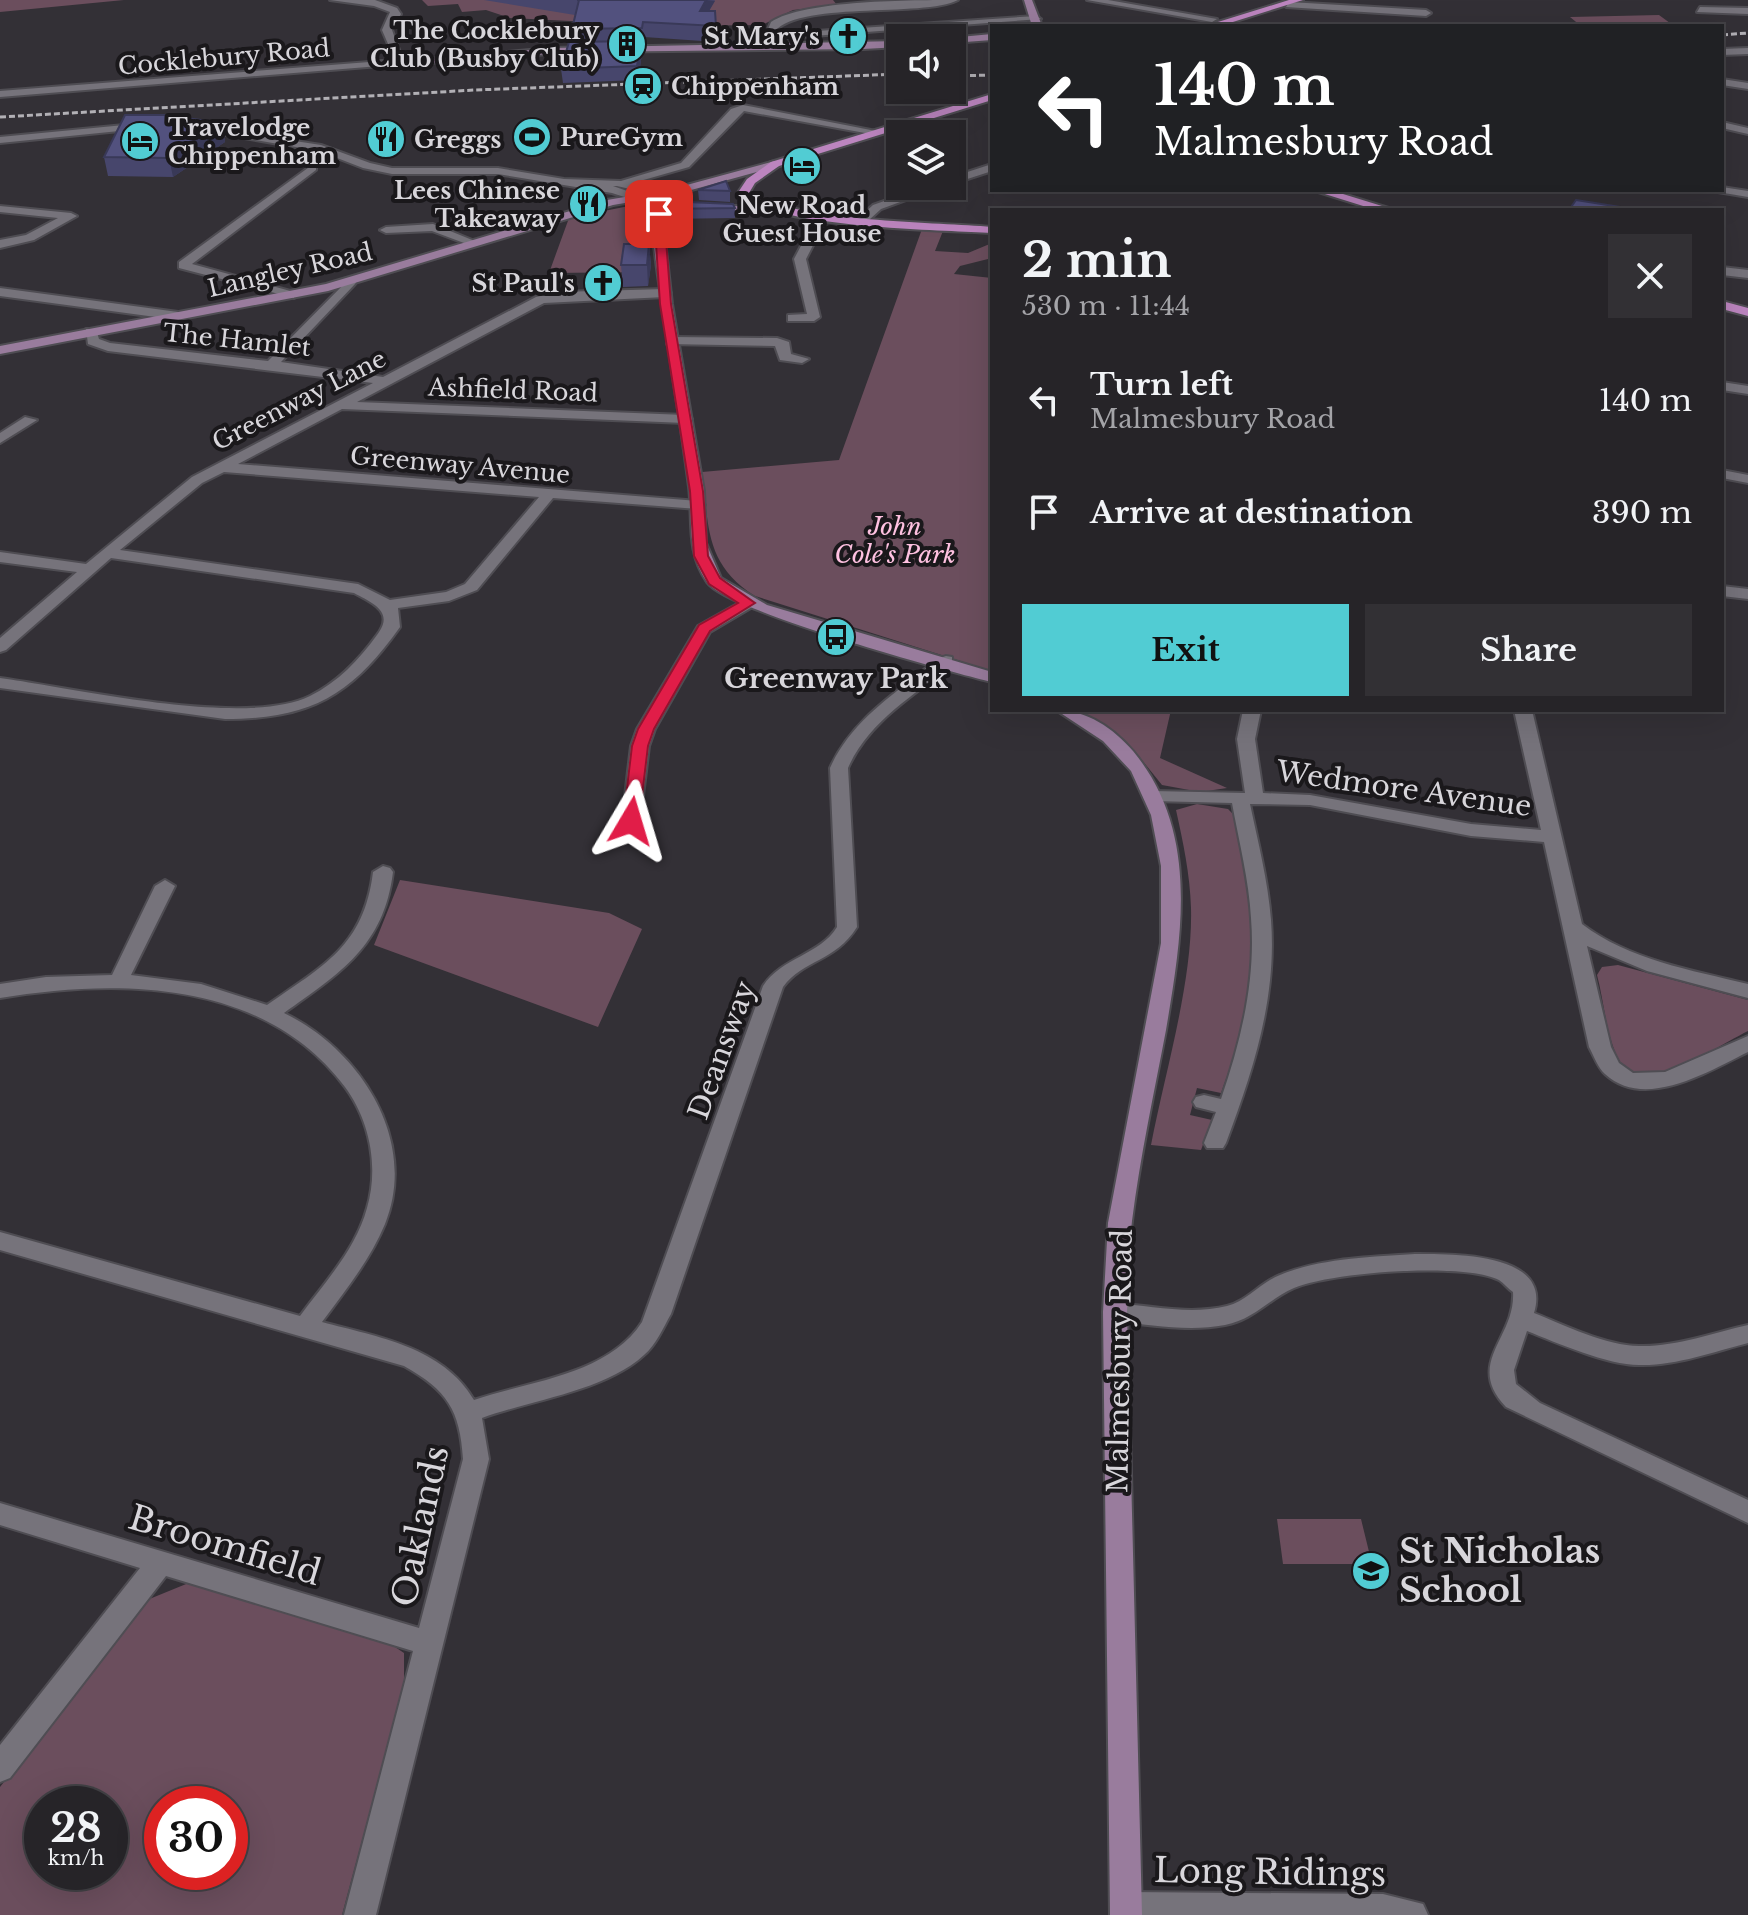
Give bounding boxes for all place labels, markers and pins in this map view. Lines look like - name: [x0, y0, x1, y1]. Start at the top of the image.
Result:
- church icon: St Mary's: [827, 15, 869, 57]
- place label: The Cocklebury Club (Busby Club): [370, 16, 599, 73]
- place label: St Mary's: [704, 22, 820, 51]
- building icon: The Cocklebury Club (Busby Club): [606, 23, 648, 65]
- station icon: Chippenham: [622, 65, 664, 107]
- place label: Chippenham: [671, 72, 839, 101]
- place label: Travelodge Chippenham: [168, 113, 336, 170]
- sports icon: PureGym: [511, 116, 553, 158]
- restaurant icon: Greggs: [365, 118, 407, 160]
- hotel icon: Travelodge Chippenham: [119, 120, 161, 162]
- place label: PureGym: [560, 123, 683, 152]
- place label: Greggs: [414, 125, 501, 154]
- hotel icon: New Road Guest House: [781, 145, 823, 187]
- place label: Lees Chinese Takeaway: [394, 176, 560, 233]
- pin: [625, 180, 693, 248]
- restaurant icon: Lees Chinese Takeaway: [567, 183, 609, 225]
- place label: New Road Guest House: [722, 191, 882, 248]
- church icon: St Paul's: [582, 262, 624, 304]
- place label: St Paul's: [471, 269, 575, 298]
- bus stop icon: Greenway Park: [815, 616, 857, 658]
- place label: Greenway Park: [724, 661, 948, 696]
- place label: St Nicholas School: [1399, 1530, 1600, 1611]
- school or university icon: St Nicholas School: [1350, 1550, 1392, 1592]

